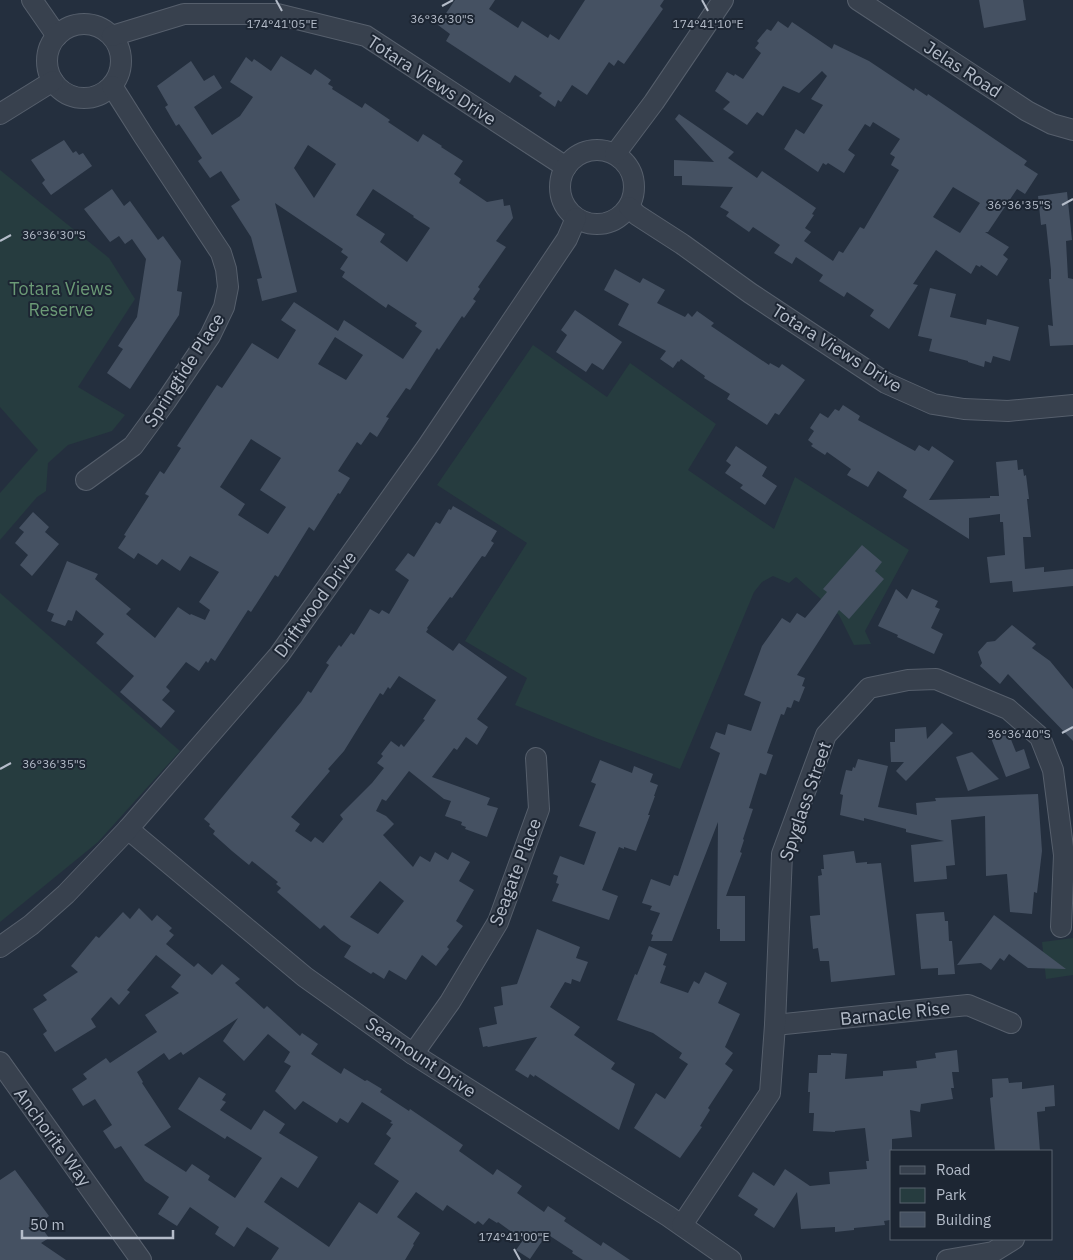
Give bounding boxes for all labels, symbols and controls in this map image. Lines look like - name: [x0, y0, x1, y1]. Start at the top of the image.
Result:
- text: 36°36'30"S: [410, 11, 474, 26]
- text: 174°41'05"E: [247, 16, 317, 31]
- text: 174°41'10"E: [673, 16, 743, 31]
- street label: Totara Views Drive: [363, 30, 501, 130]
- street label: Jelas Road: [920, 35, 1006, 103]
- text: 36°36'35"S: [987, 197, 1051, 212]
- text: 36°36'30"S: [22, 227, 86, 242]
- park label: Totara Views Reserve: [9, 277, 113, 321]
- street label: Totara Views Drive: [768, 299, 907, 397]
- street label: Springtide Place: [139, 309, 229, 431]
- street label: Driftwood Drive: [269, 546, 361, 662]
- text: 36°36'40"S: [987, 726, 1051, 741]
- street label: Spyglass Street: [774, 738, 836, 864]
- text: 36°36'35"S: [22, 756, 86, 771]
- street label: Seagate Place: [484, 815, 546, 929]
- street label: Barnacle Rise: [839, 996, 951, 1030]
- street label: Seamount Drive: [361, 1012, 481, 1103]
- street label: Anchorite Way: [9, 1083, 97, 1191]
- legend: [890, 1150, 1053, 1240]
- text: Road: [936, 1160, 971, 1179]
- text: Park: [936, 1185, 966, 1204]
- scale bar: [22, 1208, 174, 1240]
- text: Building: [936, 1210, 991, 1229]
- text: 50 m: [30, 1215, 65, 1234]
- text: 174°41'00"E: [479, 1229, 549, 1244]

